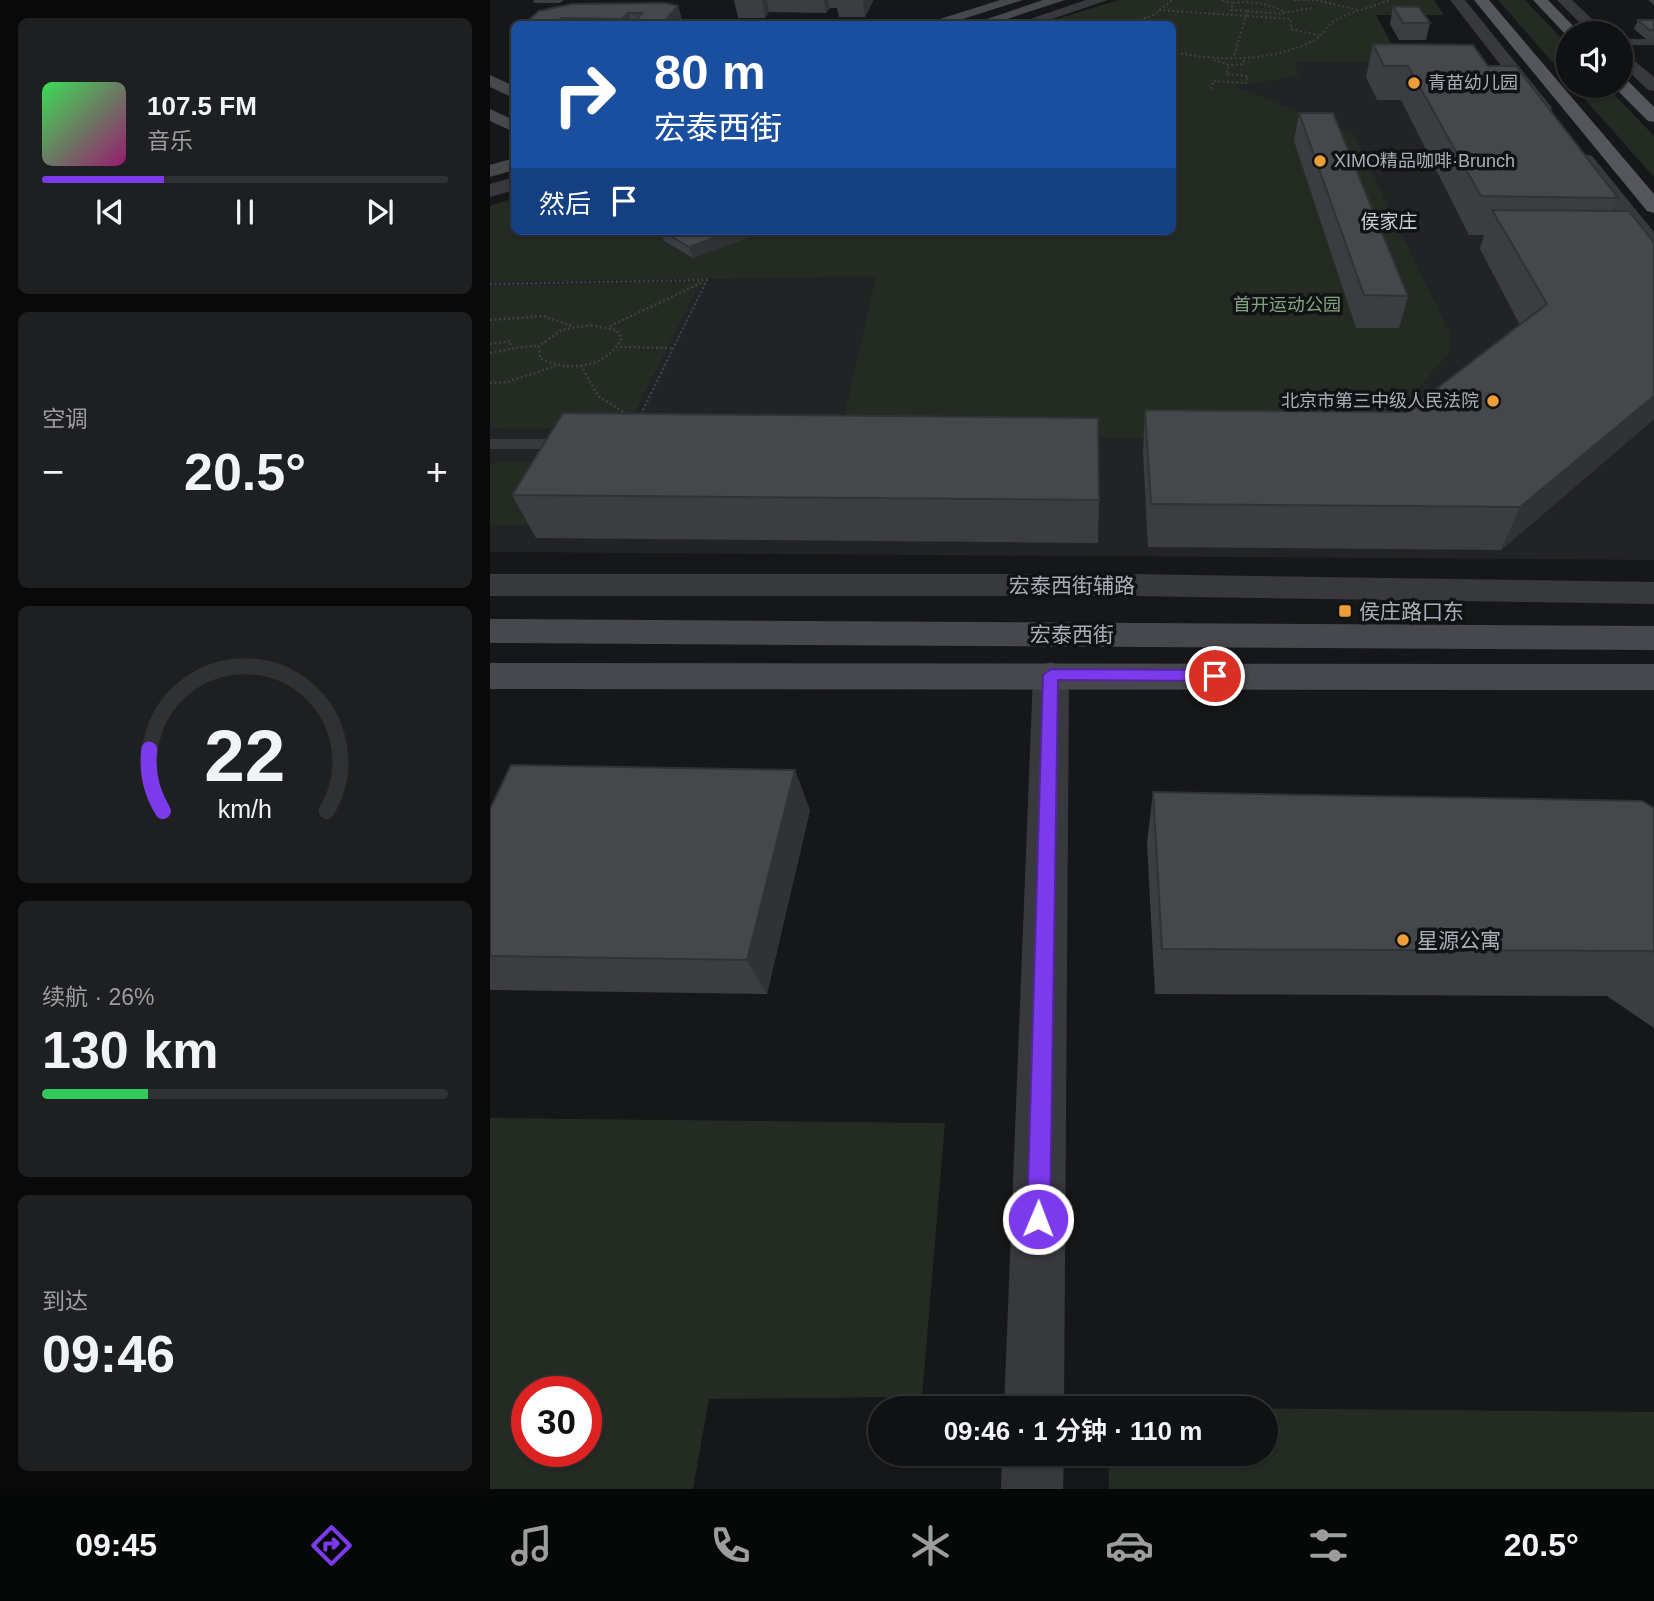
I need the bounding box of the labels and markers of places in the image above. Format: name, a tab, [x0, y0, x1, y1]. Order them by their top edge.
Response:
place label: 青苗幼儿园	[1428, 73, 1518, 93]
marker: 青苗幼儿园	[1406, 75, 1422, 91]
place label: XIMO精品咖啡·Brunch	[1334, 151, 1515, 171]
marker: XIMO精品咖啡·Brunch	[1312, 153, 1328, 169]
place label: 北京市第三中级人民法院	[1281, 391, 1479, 411]
marker: 北京市第三中级人民法院	[1485, 393, 1501, 409]
place label: 侯庄路口东	[1359, 600, 1464, 623]
marker: 侯庄路口东	[1337, 603, 1353, 619]
pin	[1185, 646, 1245, 706]
place label: 星源公寓	[1417, 929, 1501, 952]
marker: 星源公寓	[1395, 932, 1411, 948]

